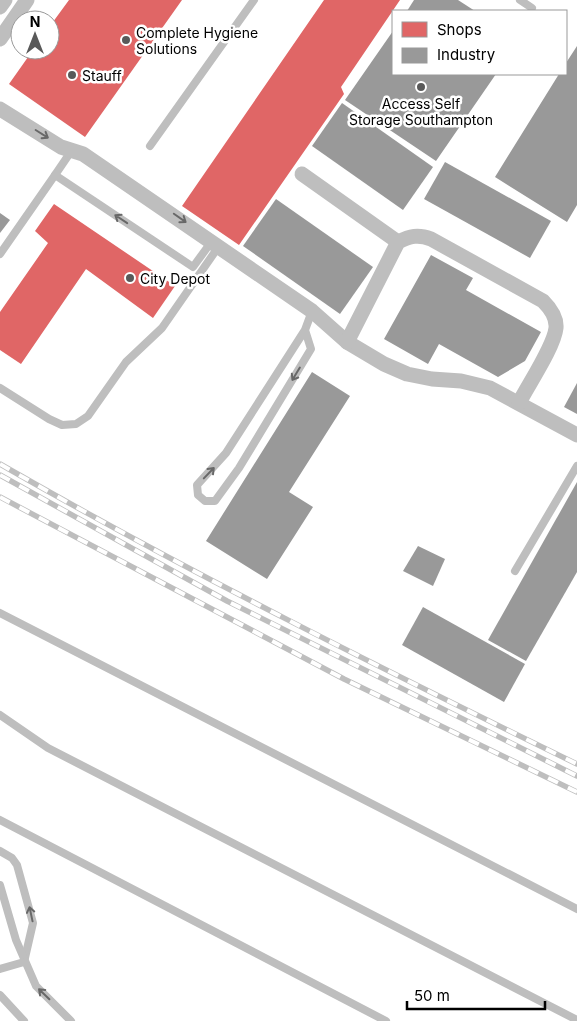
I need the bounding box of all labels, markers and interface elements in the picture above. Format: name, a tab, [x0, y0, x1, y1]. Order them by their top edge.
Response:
north arrow	[10, 10, 60, 60]
legend	[392, 10, 567, 75]
text: N	[30, 13, 40, 30]
text: Shops	[437, 20, 482, 39]
place label: Complete Hygiene Solutions	[136, 24, 258, 57]
marker: Complete Hygiene Solutions	[120, 34, 132, 46]
text: Industry	[437, 45, 496, 64]
place label: Stauff	[82, 67, 122, 84]
marker: Stauff	[66, 69, 78, 81]
marker: Access Self Storage Southampton	[415, 81, 427, 93]
place label: Access Self Storage Southampton	[349, 95, 493, 128]
one-way arrow	[34, 130, 48, 140]
one-way arrow	[173, 213, 187, 223]
one-way arrow	[115, 214, 129, 224]
place label: City Depot	[140, 270, 211, 287]
marker: City Depot	[124, 272, 136, 284]
one-way arrow	[291, 366, 301, 380]
one-way arrow	[203, 466, 215, 479]
one-way arrow	[26, 907, 35, 923]
scale bar	[407, 978, 544, 1010]
text: 50 m	[414, 986, 450, 1005]
one-way arrow	[38, 988, 51, 1000]

